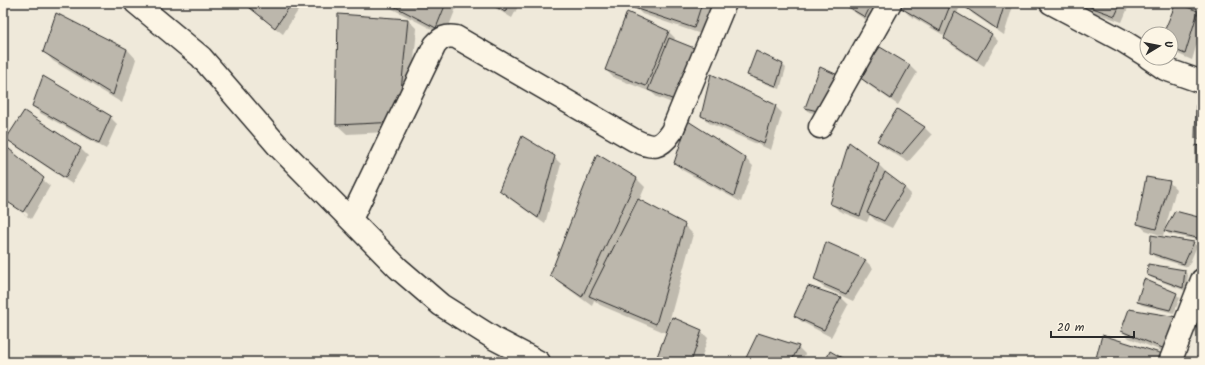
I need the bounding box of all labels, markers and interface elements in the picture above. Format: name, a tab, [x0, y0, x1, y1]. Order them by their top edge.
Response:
north arrow	[1139, 26, 1179, 66]
text: U	[1158, 40, 1177, 50]
scale bar	[1051, 313, 1134, 339]
text: 20 m	[1057, 318, 1085, 337]

